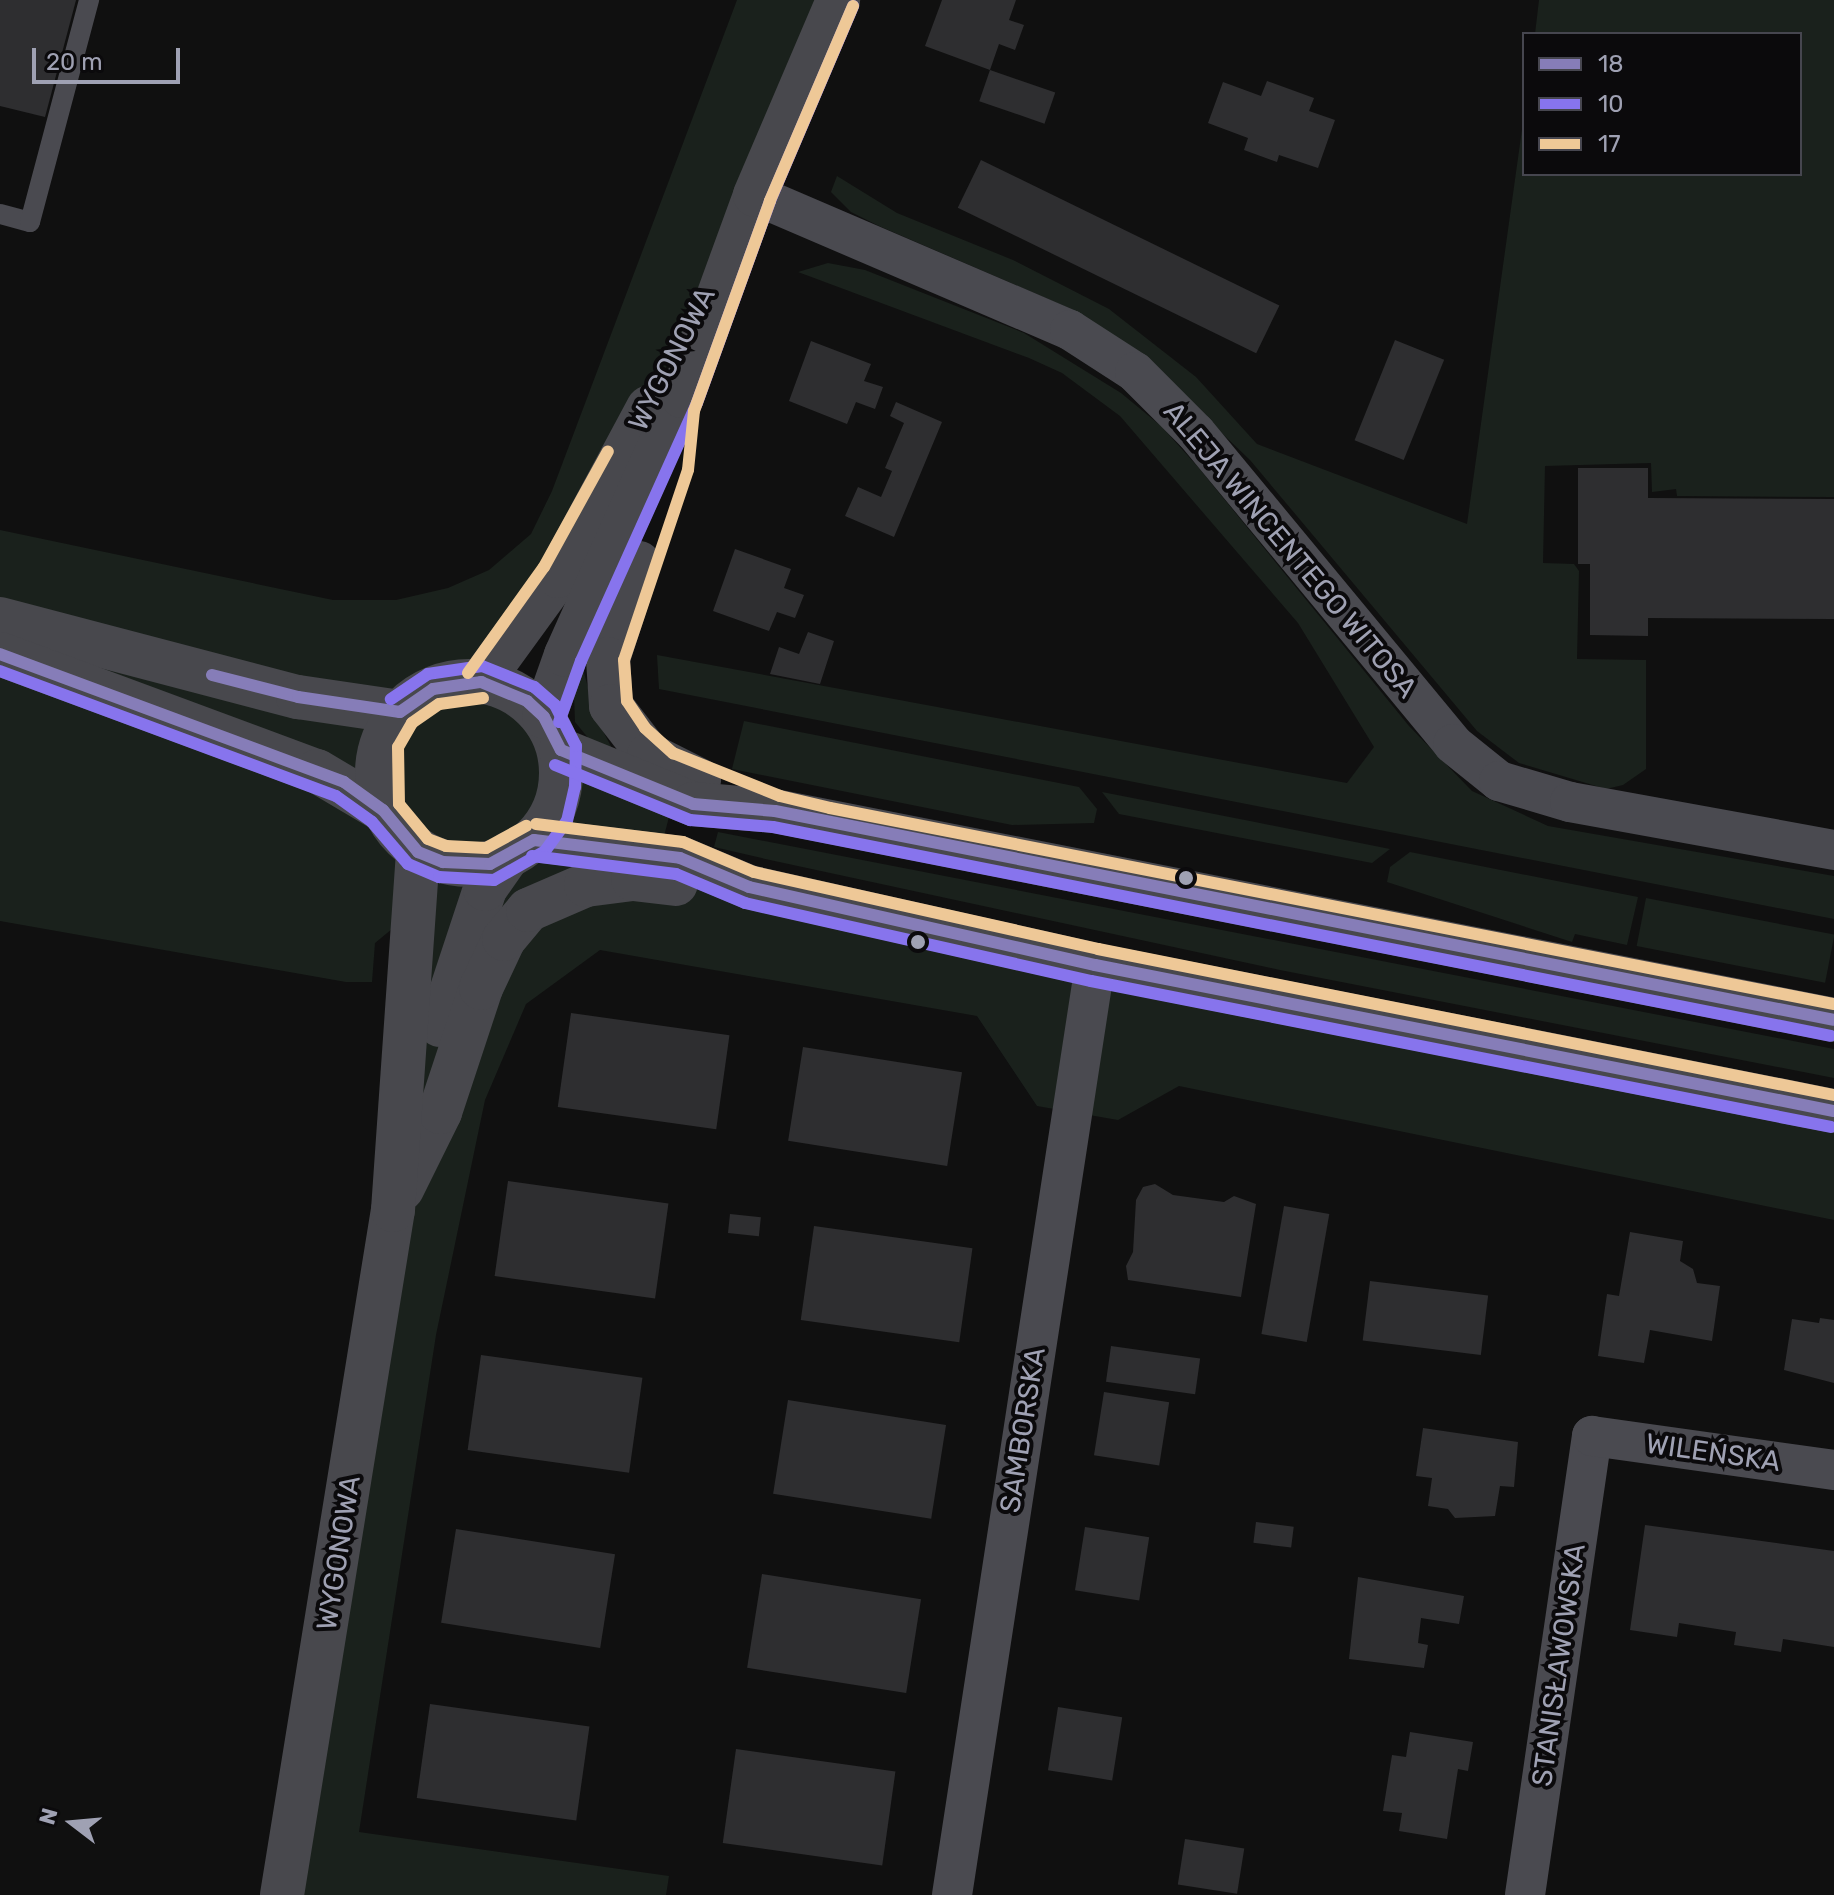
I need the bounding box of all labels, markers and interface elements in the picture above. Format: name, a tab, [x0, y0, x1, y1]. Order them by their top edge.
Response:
scale bar	[36, 32, 184, 82]
legend	[1522, 32, 1802, 176]
text: 20 m	[46, 48, 103, 76]
text: 18	[1598, 50, 1624, 78]
text: 10	[1598, 90, 1624, 118]
text: 17	[1598, 130, 1621, 158]
street label: WYGONOWA	[622, 282, 722, 436]
street label: ALEJA WINCENTEGO WITOSA	[1156, 395, 1424, 705]
unlabelled marker	[1178, 870, 1194, 886]
unlabelled marker	[910, 934, 926, 950]
street label: SAMBORSKA	[993, 1345, 1053, 1515]
street label: WILEŃSKA	[1644, 1427, 1782, 1479]
street label: WYGONOWA	[310, 1473, 368, 1633]
street label: STANISŁAWOWSKA	[1525, 1542, 1593, 1788]
north arrow	[32, 1783, 112, 1863]
text: N	[33, 1805, 64, 1828]

